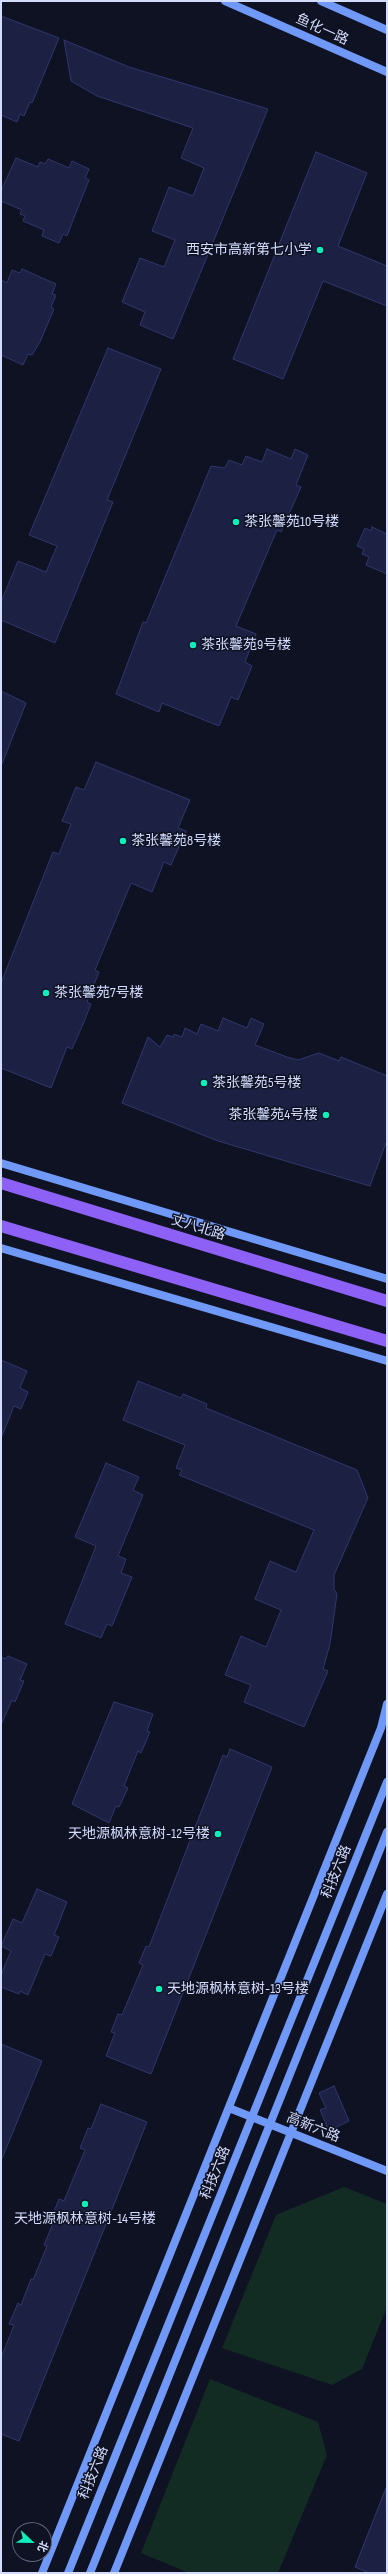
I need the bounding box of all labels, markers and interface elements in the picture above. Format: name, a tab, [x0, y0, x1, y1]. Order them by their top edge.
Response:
street label: 鱼化一路	[293, 11, 351, 49]
place label: 西安市高新第七小学	[186, 242, 312, 258]
marker: 西安市高新第七小学	[315, 245, 325, 255]
place label: 茶张馨苑10号楼	[244, 514, 339, 530]
marker: 茶张馨苑10号楼	[231, 517, 241, 527]
place label: 茶张馨苑9号楼	[201, 637, 291, 653]
marker: 茶张馨苑9号楼	[188, 640, 198, 650]
place label: 茶张馨苑8号楼	[131, 833, 221, 849]
marker: 茶张馨苑8号楼	[118, 836, 128, 846]
place label: 茶张馨苑7号楼	[54, 985, 144, 1001]
marker: 茶张馨苑7号楼	[41, 988, 51, 998]
place label: 茶张馨苑5号楼	[212, 1075, 302, 1091]
marker: 茶张馨苑5号楼	[199, 1078, 209, 1088]
place label: 茶张馨苑4号楼	[228, 1107, 318, 1123]
marker: 茶张馨苑4号楼	[321, 1110, 331, 1120]
street label: 丈八北路	[169, 1212, 227, 1244]
place label: 天地源枫林意树-12号楼	[68, 1826, 210, 1842]
marker: 天地源枫林意树-12号楼	[213, 1829, 223, 1839]
street label: 科技六路	[319, 1843, 355, 1901]
place label: 天地源枫林意树-13号楼	[167, 1981, 309, 1997]
marker: 天地源枫林意树-13号楼	[154, 1984, 164, 1994]
street label: 高新六路	[284, 2110, 342, 2146]
street label: 科技六路	[198, 2144, 234, 2202]
marker: 天地源枫林意树-14号楼	[80, 2199, 90, 2209]
place label: 天地源枫林意树-14号楼	[14, 2211, 156, 2227]
street label: 科技六路	[76, 2444, 112, 2502]
north arrow	[12, 2522, 52, 2562]
text: 北	[35, 2539, 51, 2554]

